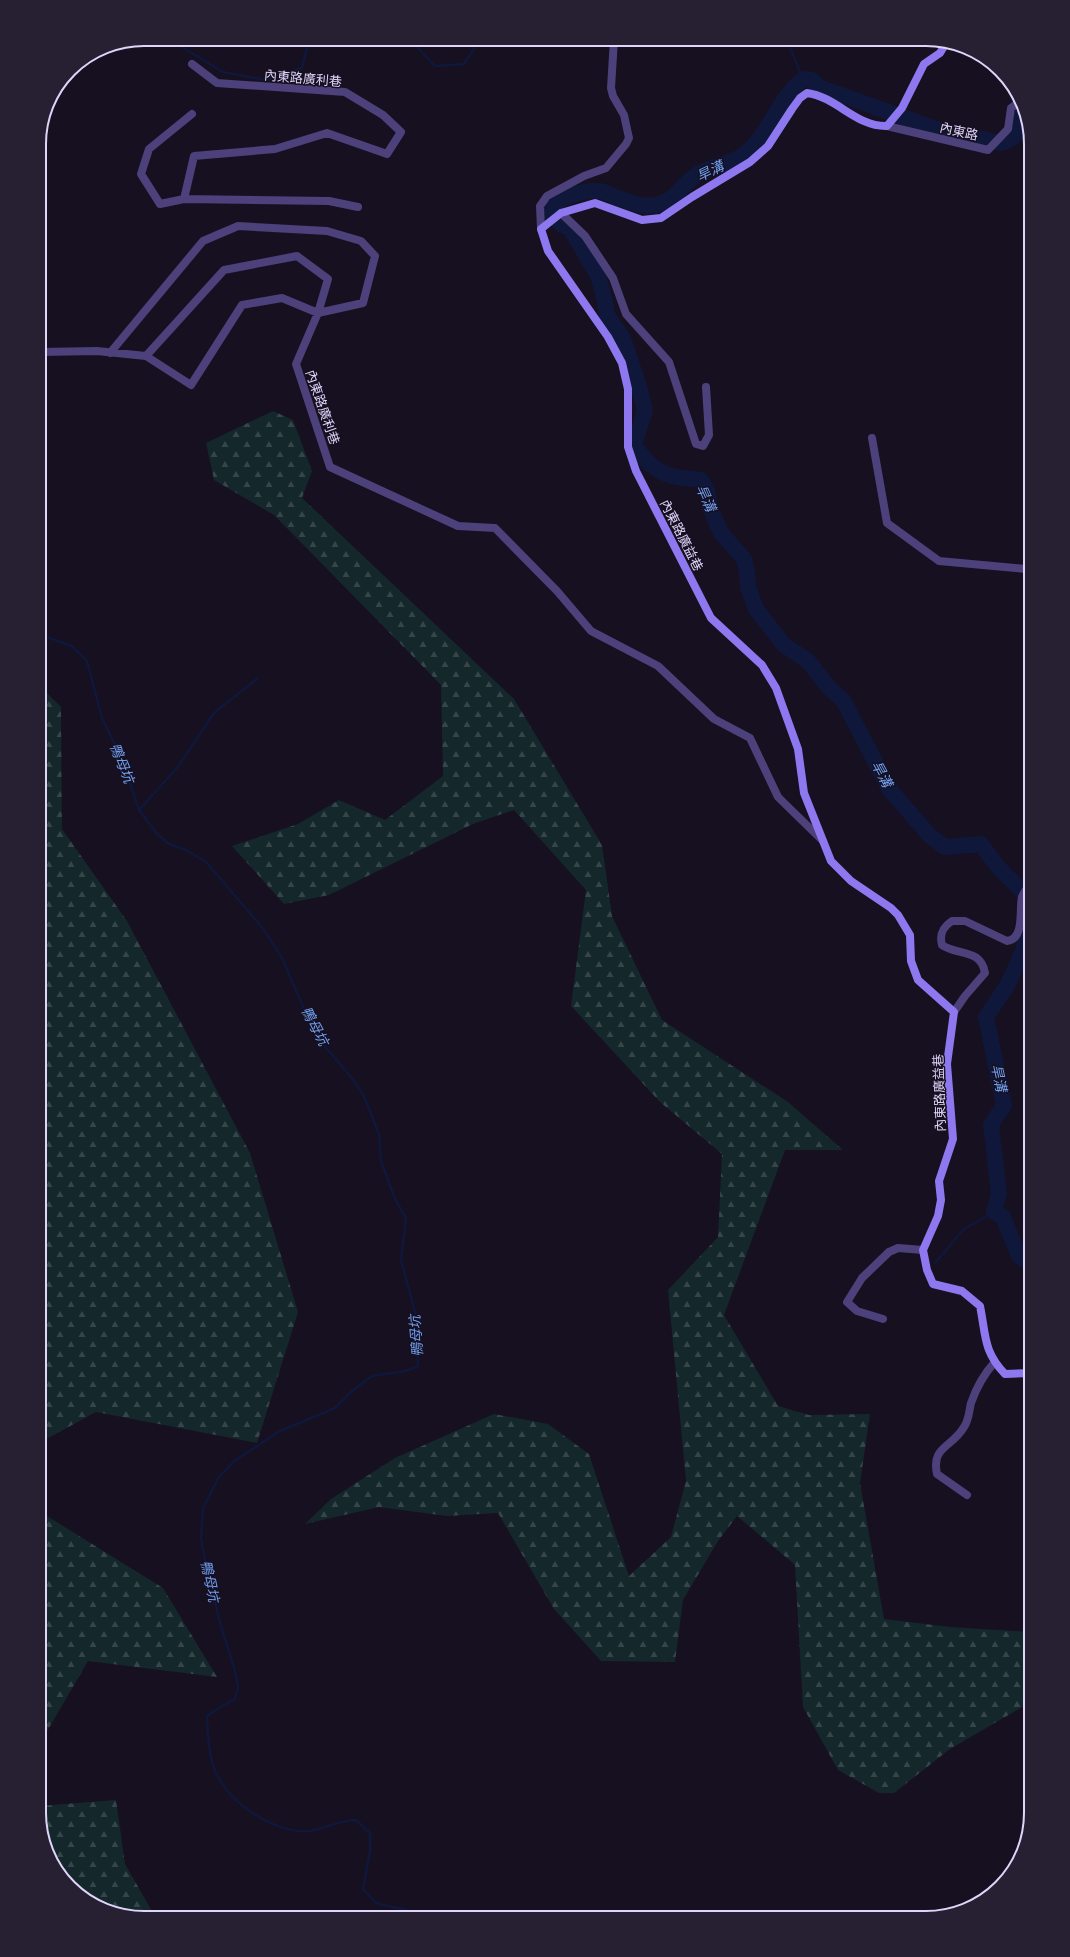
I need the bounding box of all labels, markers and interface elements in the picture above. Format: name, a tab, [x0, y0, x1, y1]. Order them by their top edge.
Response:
street label: 內東路廣利巷	[263, 68, 342, 89]
street label: 內東路	[938, 120, 980, 143]
water label: 旱溝	[694, 157, 728, 184]
street label: 內東路廣利巷	[303, 368, 342, 446]
water label: 旱溝	[693, 482, 720, 516]
street label: 內東路廣益巷	[657, 497, 706, 573]
water label: 鴨母坑	[107, 741, 138, 787]
water label: 旱溝	[868, 758, 897, 792]
water label: 鴨母坑	[298, 1004, 333, 1050]
street label: 內東路廣益巷	[931, 1054, 948, 1132]
water label: 旱溝	[988, 1063, 1010, 1095]
water label: 鴨母坑	[406, 1312, 425, 1358]
water label: 鴨母坑	[198, 1559, 223, 1605]

